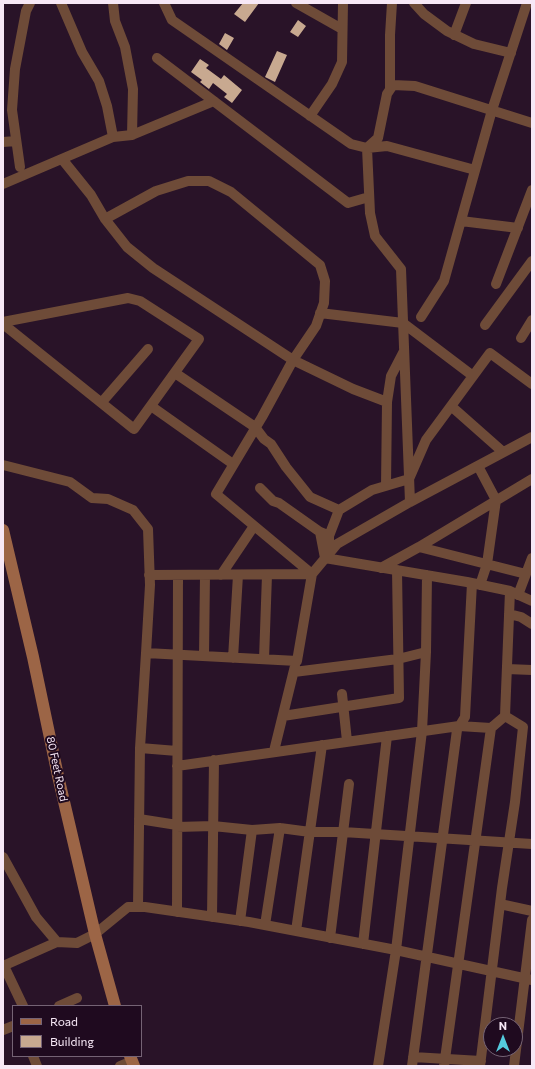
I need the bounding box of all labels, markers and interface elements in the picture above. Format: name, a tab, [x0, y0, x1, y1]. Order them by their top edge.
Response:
street label: 80 Feet Road	[44, 735, 70, 803]
legend	[12, 1005, 142, 1057]
text: Road	[50, 1014, 78, 1028]
north arrow	[483, 1017, 523, 1057]
text: N	[499, 1019, 507, 1032]
text: Building	[50, 1034, 94, 1048]

